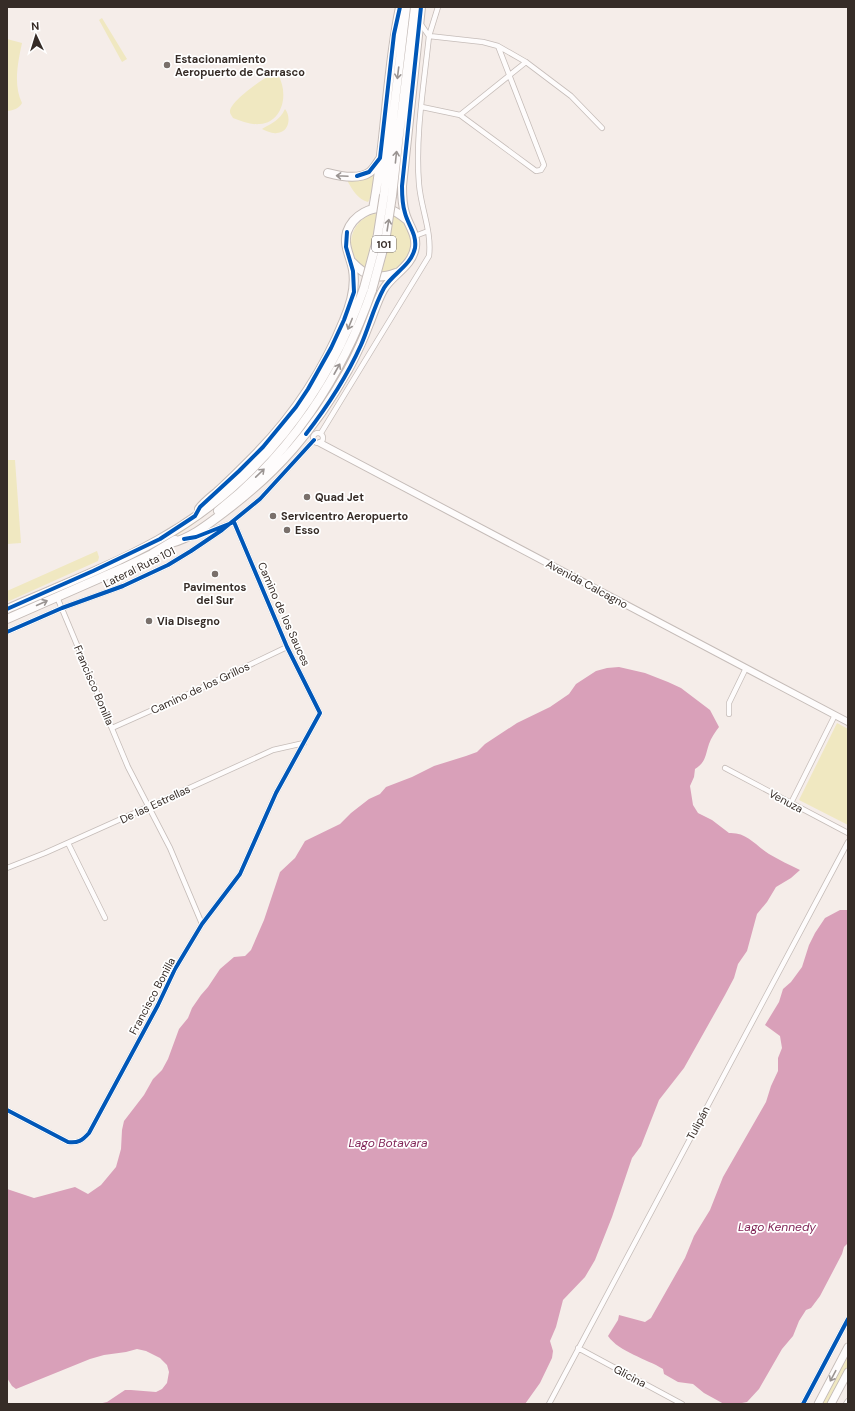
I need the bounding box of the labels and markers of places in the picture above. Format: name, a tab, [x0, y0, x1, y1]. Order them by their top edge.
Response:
place label: Estacionamiento Aeropuerto de Carrasco	[175, 52, 305, 79]
marker: Estacionamiento Aeropuerto de Carrasco	[162, 60, 172, 70]
place label: Quad Jet	[315, 490, 364, 504]
marker: Quad Jet	[302, 492, 312, 502]
place label: Servicentro Aeropuerto	[281, 509, 409, 523]
marker: Servicentro Aeropuerto	[268, 511, 278, 521]
place label: Esso	[295, 523, 320, 537]
marker: Esso	[282, 525, 292, 535]
marker: Pavimentos del Sur	[210, 569, 220, 579]
place label: Pavimentos del Sur	[184, 580, 247, 607]
place label: Via Disegno	[157, 614, 220, 628]
marker: Via Disegno	[144, 616, 154, 626]

